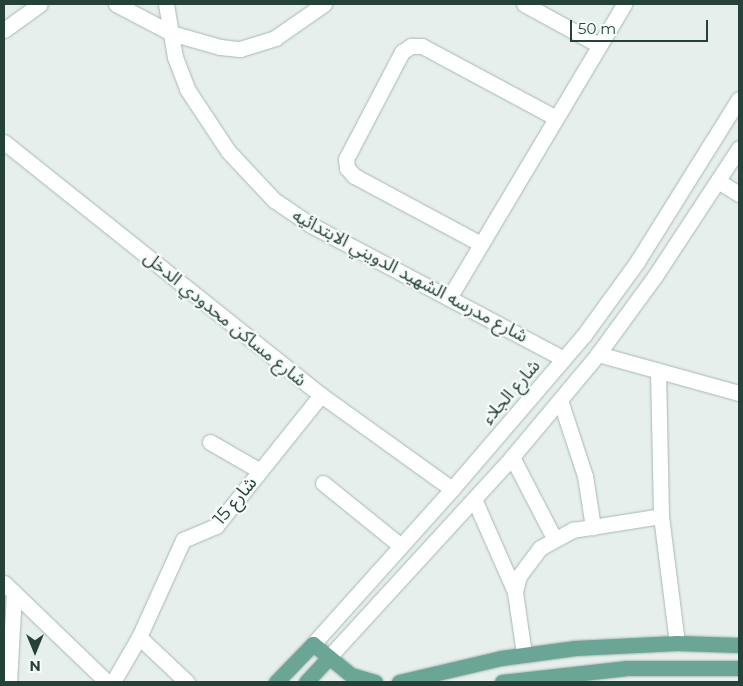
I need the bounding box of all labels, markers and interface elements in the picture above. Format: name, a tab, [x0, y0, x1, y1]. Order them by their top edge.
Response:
scale bar	[573, 10, 710, 42]
text: 50 m	[578, 19, 616, 38]
street label: شارع مدرسه الشهيد الدويني الابتدائيه	[289, 205, 531, 347]
street label: شارع مساكن محدودي الدخل	[139, 247, 311, 391]
street label: شارع الجلاء	[477, 355, 545, 429]
street label: شارع 15	[209, 472, 261, 530]
north arrow	[10, 626, 60, 676]
text: N	[29, 657, 41, 675]

